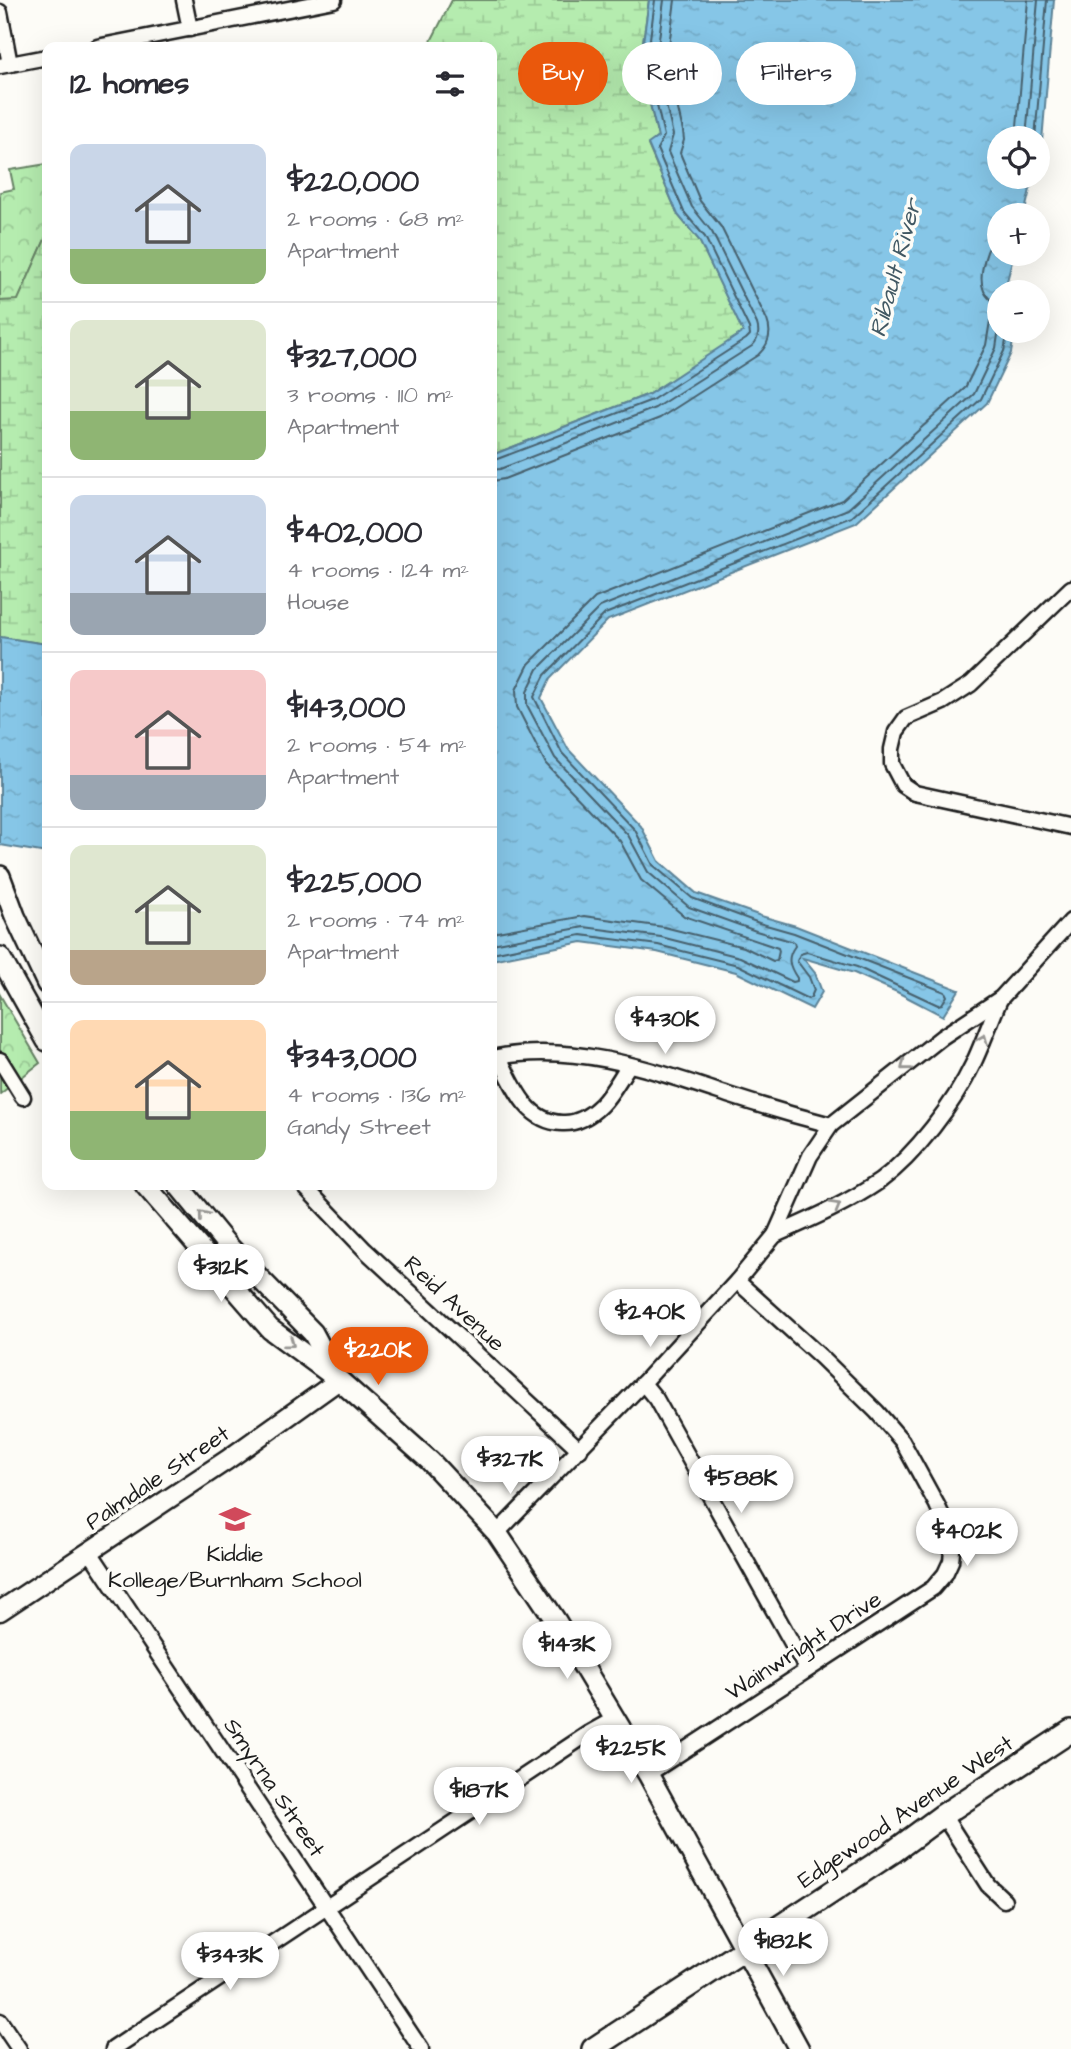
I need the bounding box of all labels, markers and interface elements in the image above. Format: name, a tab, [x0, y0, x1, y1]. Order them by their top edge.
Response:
chip: Buy	[518, 42, 608, 105]
chip: Rent	[622, 42, 722, 105]
chip: Filters	[736, 42, 856, 105]
text: 12 homes	[70, 63, 189, 105]
icon: filters	[431, 65, 469, 103]
map controls	[987, 126, 1050, 343]
button: locate	[987, 126, 1050, 189]
text: $220,000	[287, 161, 419, 203]
icon: home	[126, 172, 210, 256]
water label: Ribault River	[861, 193, 931, 341]
text: 2 rooms · 68 m²	[287, 203, 464, 235]
button: +	[987, 203, 1050, 266]
text: Apartment	[287, 235, 399, 267]
button: −	[987, 280, 1050, 343]
text: $327,000	[287, 337, 417, 379]
icon: home	[126, 348, 210, 432]
text: 3 rooms · 110 m²	[287, 379, 454, 411]
text: Apartment	[287, 411, 399, 443]
text: $402,000	[287, 512, 422, 554]
icon: home	[126, 523, 210, 607]
text: 4 rooms · 124 m²	[287, 554, 469, 586]
text: House	[287, 586, 350, 618]
text: $143,000	[287, 687, 405, 729]
icon: home	[126, 698, 210, 782]
text: 2 rooms · 54 m²	[287, 729, 467, 761]
text: Apartment	[287, 761, 399, 793]
text: $225,000	[287, 862, 421, 904]
icon: home	[126, 873, 210, 957]
text: 2 rooms · 74 m²	[287, 904, 465, 936]
text: Apartment	[287, 936, 399, 968]
pin: $430K	[616, 996, 714, 1056]
text: $430K	[631, 1003, 699, 1035]
one-way arrow	[975, 1034, 989, 1046]
text: $343,000	[287, 1037, 417, 1079]
icon: home	[126, 1048, 210, 1132]
one-way arrow	[901, 1057, 913, 1070]
text: 4 rooms · 136 m²	[287, 1079, 466, 1111]
text: Gandy Street	[287, 1111, 431, 1143]
one-way arrow	[829, 1201, 842, 1214]
one-way arrow	[198, 1211, 211, 1223]
pin: $312K	[172, 1244, 270, 1304]
street label: Reid Avenue	[397, 1248, 512, 1359]
text: $312K	[194, 1251, 248, 1283]
pin: $240K	[601, 1290, 699, 1349]
text: $240K	[615, 1296, 685, 1328]
pin: $220K	[329, 1328, 427, 1387]
text: $220K	[344, 1334, 412, 1366]
one-way arrow	[282, 1335, 295, 1348]
street label: Palmdale Street	[79, 1417, 237, 1538]
pin: $327K	[461, 1436, 559, 1496]
text: $327K	[477, 1443, 543, 1475]
pin: $588K	[692, 1456, 790, 1515]
text: $588K	[705, 1462, 777, 1494]
school or university icon: Kiddie Kollege/Burnham School	[218, 1502, 252, 1536]
pin: $402K	[918, 1508, 1016, 1568]
text: $402K	[932, 1515, 1002, 1547]
place label: Kiddie Kollege/Burnham School	[108, 1538, 362, 1597]
street label: Wainwright Drive	[719, 1583, 888, 1709]
pin: $143K	[518, 1622, 616, 1681]
text: $143K	[538, 1628, 596, 1660]
street label: Smyrna Street	[215, 1712, 333, 1865]
pin: $225K	[582, 1726, 680, 1785]
street label: Edgewood Avenue West	[791, 1727, 1021, 1897]
text: $225K	[596, 1732, 666, 1764]
pin: $187K	[430, 1768, 528, 1827]
text: $187K	[450, 1774, 508, 1806]
pin: $182K	[734, 1918, 832, 1978]
text: $182K	[754, 1925, 812, 1957]
pin: $343K	[181, 1932, 279, 1992]
text: $343K	[197, 1939, 263, 1971]

